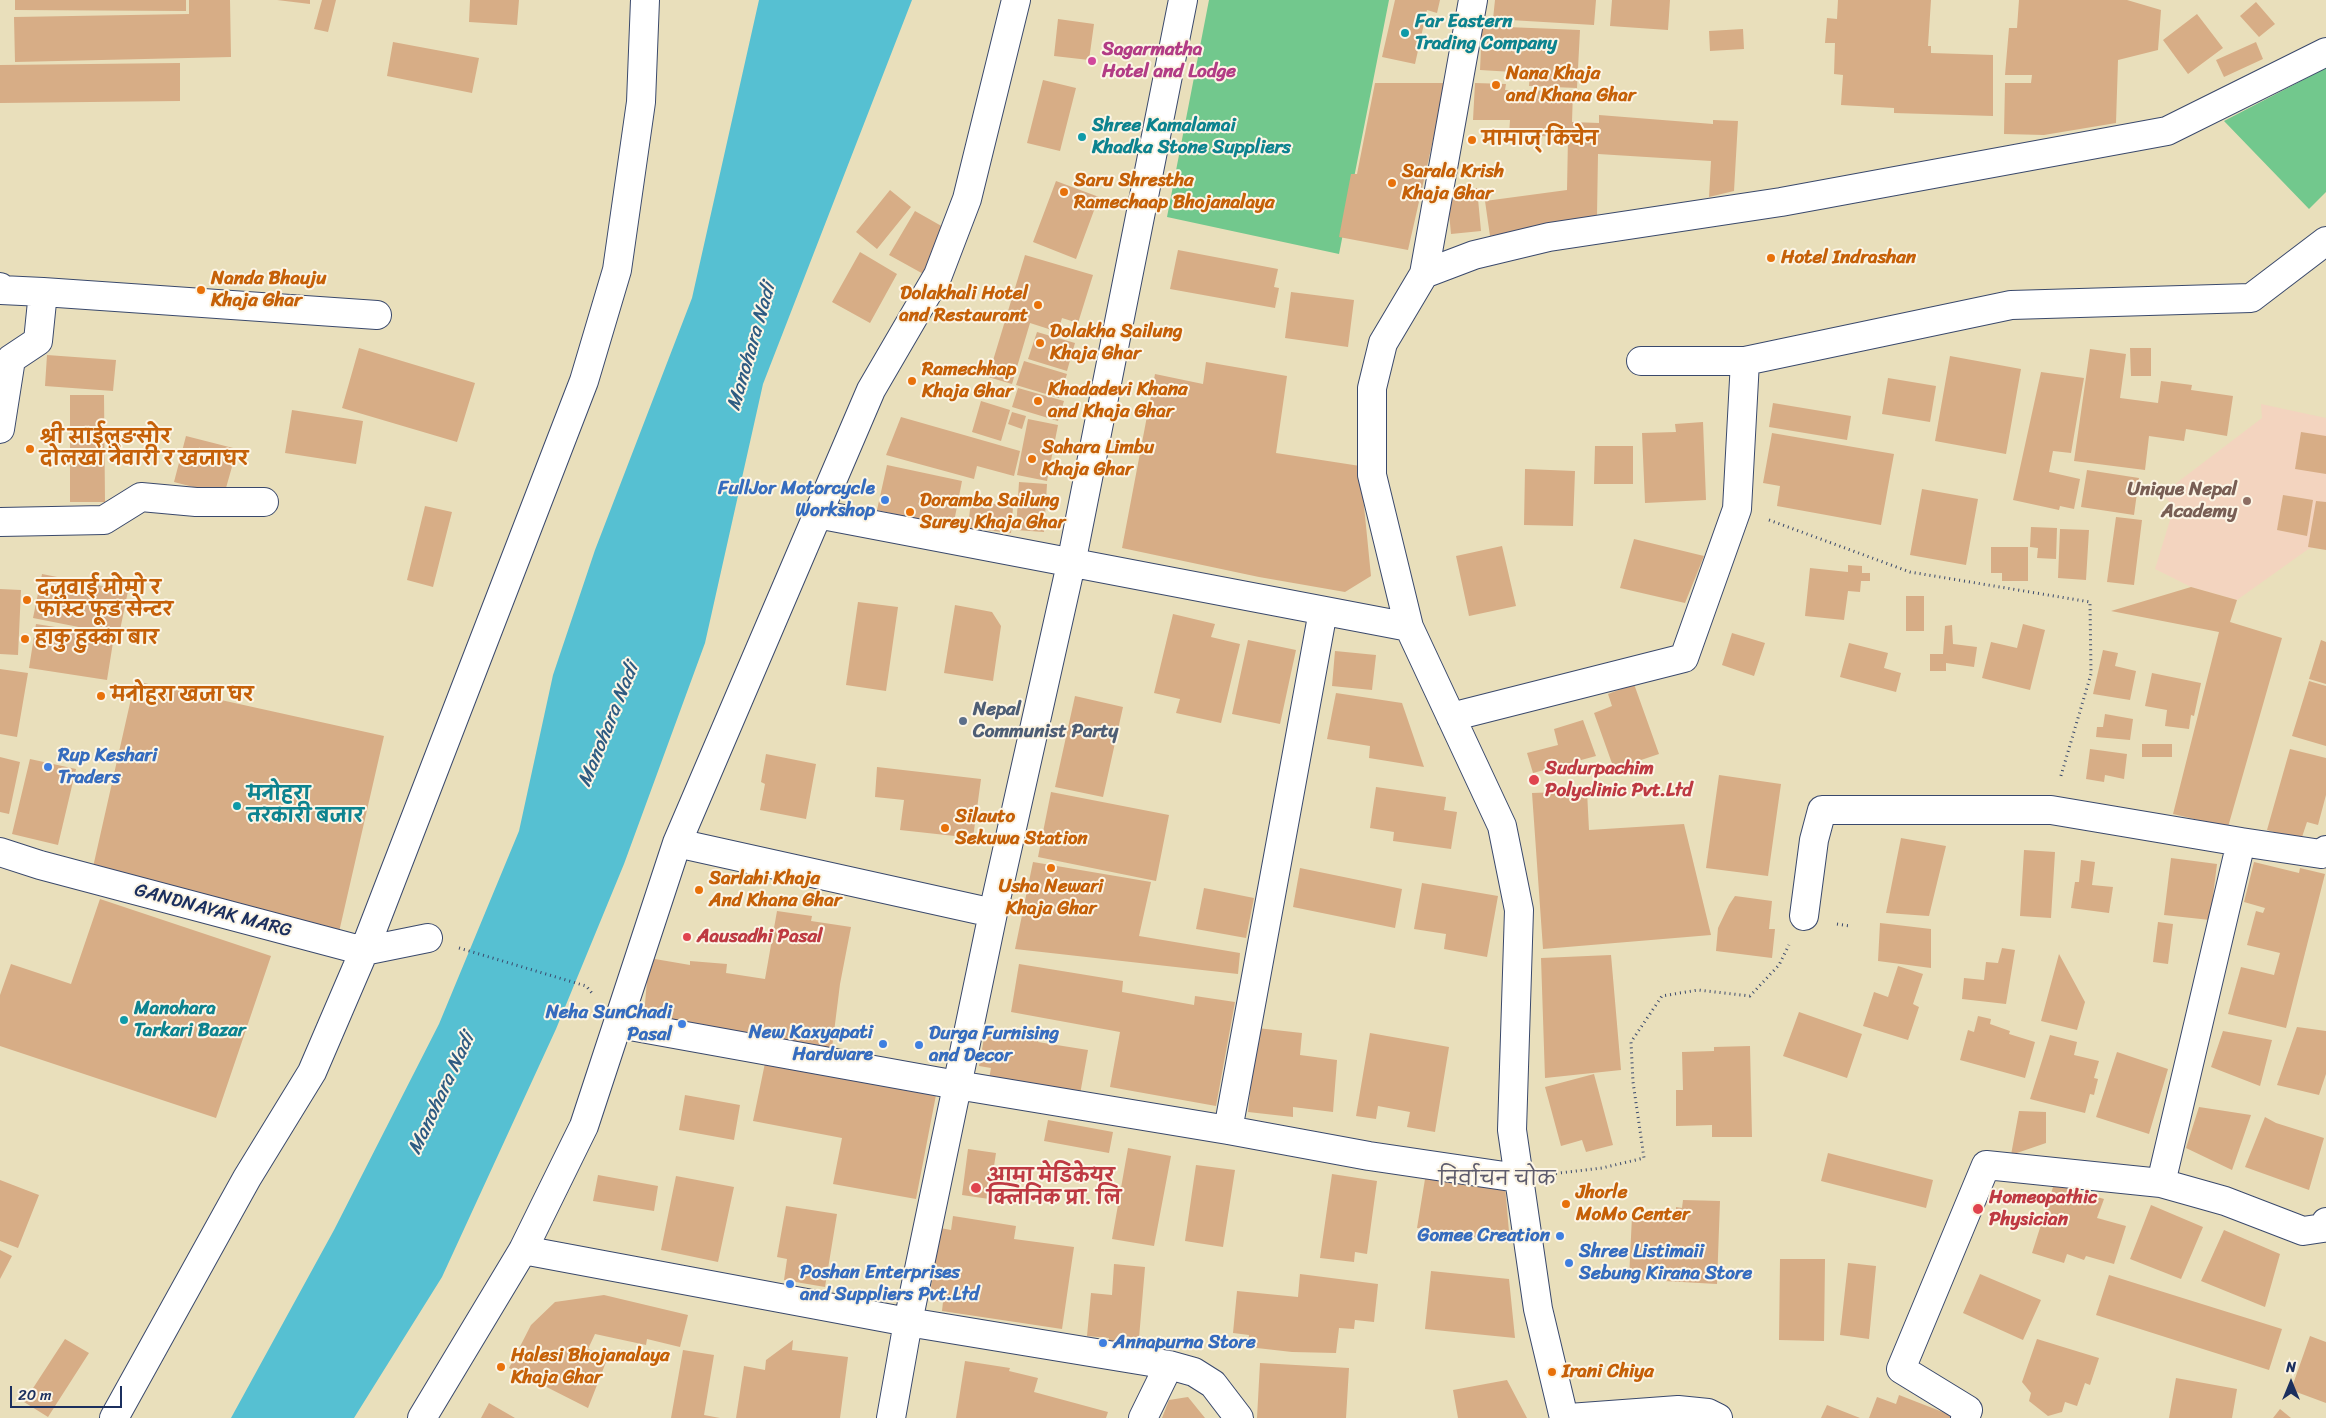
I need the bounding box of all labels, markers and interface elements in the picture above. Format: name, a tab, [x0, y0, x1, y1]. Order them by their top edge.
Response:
place label: Far Eastern Trading Company	[1415, 11, 1557, 55]
marker: Far Eastern Trading Company	[1399, 27, 1411, 39]
place label: Sagarmatha Hotel and Lodge	[1102, 39, 1236, 83]
marker: Sagarmatha Hotel and Lodge	[1086, 55, 1098, 67]
place label: Nana Khaja and Khana Ghar	[1506, 63, 1636, 107]
marker: Nana Khaja and Khana Ghar	[1490, 79, 1502, 91]
place label: Shree Kamalamai Khadka Stone Suppliers	[1092, 115, 1291, 159]
place label: मामाज् किचेन	[1482, 129, 1598, 151]
marker: Shree Kamalamai Khadka Stone Suppliers	[1076, 131, 1088, 143]
marker: मामाज् किचेन	[1466, 134, 1478, 146]
place label: Sarala Krish Khaja Ghar	[1402, 161, 1504, 205]
place label: Saru Shrestha Ramechaap Bhojanalaya	[1074, 170, 1274, 214]
marker: Sarala Krish Khaja Ghar	[1386, 177, 1398, 189]
marker: Saru Shrestha Ramechaap Bhojanalaya	[1058, 186, 1070, 198]
place label: Hotel Indrashan	[1781, 247, 1916, 269]
marker: Hotel Indrashan	[1765, 252, 1777, 264]
place label: Nanda Bhauju Khaja Ghar	[211, 268, 326, 312]
water label: Manohara Nadi	[722, 281, 782, 413]
place label: Dolakhali Hotel and Restaurant	[899, 283, 1028, 327]
marker: Nanda Bhauju Khaja Ghar	[195, 284, 207, 296]
marker: Dolakhali Hotel and Restaurant	[1032, 299, 1044, 311]
place label: Dolakha Sailung Khaja Ghar	[1050, 321, 1183, 365]
marker: Dolakha Sailung Khaja Ghar	[1034, 337, 1046, 349]
place label: Ramechhap Khaja Ghar	[922, 359, 1016, 403]
marker: Ramechhap Khaja Ghar	[906, 375, 918, 387]
place label: Khadadevi Khana and Khaja Ghar	[1048, 379, 1188, 423]
marker: Khadadevi Khana and Khaja Ghar	[1032, 395, 1044, 407]
place label: श्री साईलुङसोर दोलखा नेवारी र खजाघर	[40, 427, 248, 471]
place label: Sahara Limbu Khaja Ghar	[1042, 437, 1154, 481]
marker: श्री साईलुङसोर दोलखा नेवारी र खजाघर	[24, 443, 36, 455]
marker: Sahara Limbu Khaja Ghar	[1026, 453, 1038, 465]
place label: FullJor Motorcycle Workshop	[718, 478, 875, 522]
place label: Unique Nepal Academy	[2127, 479, 2237, 523]
place label: Doramba Sailung Surey Khaja Ghar	[920, 490, 1065, 534]
marker: FullJor Motorcycle Workshop	[879, 494, 891, 506]
marker: Unique Nepal Academy	[2241, 495, 2253, 507]
marker: Doramba Sailung Surey Khaja Ghar	[904, 506, 916, 518]
place label: दजुवाई मोमो र फास्ट फूड सेन्टर	[37, 578, 173, 622]
marker: दजुवाई मोमो र फास्ट फूड सेन्टर	[21, 594, 33, 606]
place label: हाकु हुक्का बार	[35, 628, 159, 650]
marker: हाकु हुक्का बार	[19, 633, 31, 645]
water label: Manohara Nadi	[573, 660, 645, 790]
place label: मनोहरा खजा घर	[111, 685, 253, 707]
marker: मनोहरा खजा घर	[95, 690, 107, 702]
place label: Nepal Communist Party	[973, 699, 1118, 743]
marker: Nepal Communist Party	[957, 715, 969, 727]
place label: Rup Keshari Traders	[58, 745, 157, 789]
place label: Sudurpachim Polyclinic Pvt.Ltd	[1545, 758, 1692, 802]
marker: Rup Keshari Traders	[42, 761, 54, 773]
marker: Sudurpachim Polyclinic Pvt.Ltd	[1527, 773, 1541, 787]
place label: मनोहरा तरकारी बजार	[247, 784, 364, 828]
marker: मनोहरा तरकारी बजार	[231, 800, 243, 812]
place label: Silauto Sekuwa Station	[955, 806, 1088, 850]
marker: Silauto Sekuwa Station	[939, 822, 951, 834]
marker: Usha Newari Khaja Ghar	[1045, 862, 1057, 874]
place label: Sarlahi Khaja And Khana Ghar	[709, 868, 842, 912]
place label: Usha Newari Khaja Ghar	[999, 876, 1103, 920]
street label: GANDNAYAK MARG	[132, 879, 294, 943]
marker: Sarlahi Khaja And Khana Ghar	[693, 884, 705, 896]
place label: Aausadhi Pasal	[697, 926, 822, 948]
marker: Aausadhi Pasal	[681, 931, 693, 943]
place label: Manohara Tarkari Bazar	[134, 998, 246, 1042]
place label: Neha SunChadi Pasal	[546, 1002, 672, 1046]
marker: Manohara Tarkari Bazar	[118, 1014, 130, 1026]
marker: Neha SunChadi Pasal	[676, 1018, 688, 1030]
place label: New Kaxyapati Hardware	[749, 1022, 873, 1066]
place label: Durga Furnising and Decor	[929, 1023, 1059, 1067]
water label: Manohara Nadi	[403, 1029, 481, 1159]
marker: New Kaxyapati Hardware	[877, 1038, 889, 1050]
marker: Durga Furnising and Decor	[913, 1039, 925, 1051]
place label: आमा मेडिकेयर क्लिनिक प्रा. लि	[987, 1166, 1121, 1210]
district label: निर्वाचन चोक	[1439, 1168, 1555, 1192]
marker: आमा मेडिकेयर क्लिनिक प्रा. लि	[969, 1181, 983, 1195]
place label: Jhorle MoMo Center	[1576, 1182, 1690, 1226]
place label: Homeopathic Physician	[1989, 1187, 2098, 1231]
marker: Jhorle MoMo Center	[1560, 1198, 1572, 1210]
marker: Homeopathic Physician	[1971, 1202, 1985, 1216]
place label: Gomee Creation	[1418, 1225, 1550, 1247]
marker: Gomee Creation	[1554, 1230, 1566, 1242]
place label: Shree Listimaii Sebung Kirana Store	[1579, 1241, 1752, 1285]
marker: Shree Listimaii Sebung Kirana Store	[1563, 1257, 1575, 1269]
place label: Poshan Enterprises and Suppliers Pvt.Ltd	[800, 1262, 979, 1306]
marker: Poshan Enterprises and Suppliers Pvt.Ltd	[784, 1278, 796, 1290]
place label: Annapurna Store	[1113, 1332, 1256, 1354]
marker: Annapurna Store	[1097, 1337, 1109, 1349]
place label: Halesi Bhojanalaya Khaja Ghar	[511, 1345, 670, 1389]
text: N	[2286, 1355, 2296, 1380]
north arrow	[2266, 1358, 2316, 1408]
marker: Halesi Bhojanalaya Khaja Ghar	[495, 1361, 507, 1373]
place label: Irani Chiya	[1562, 1361, 1654, 1383]
marker: Irani Chiya	[1546, 1366, 1558, 1378]
scale bar	[12, 1376, 125, 1408]
text: 20 m	[18, 1382, 52, 1408]

